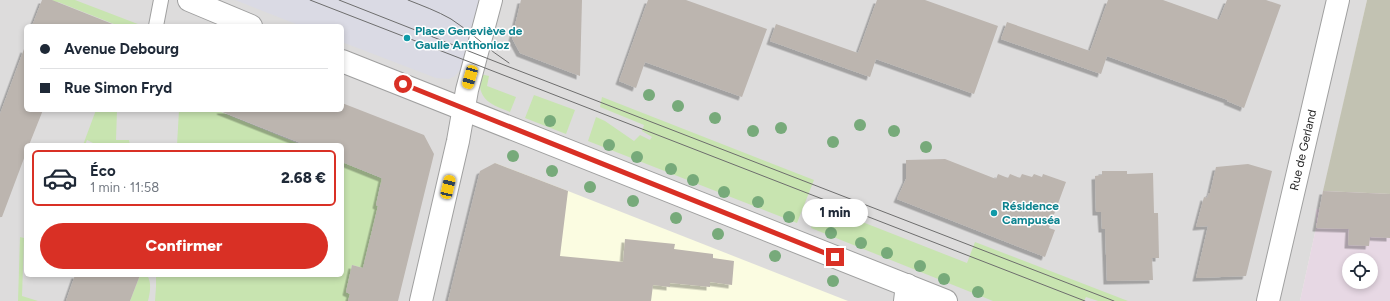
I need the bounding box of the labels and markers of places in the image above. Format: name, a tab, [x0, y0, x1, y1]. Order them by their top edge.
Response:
place label: Place Geneviève de Gaulle Anthonioz	[415, 24, 523, 52]
marker: Place Geneviève de Gaulle Anthonioz	[402, 33, 412, 43]
place label: Résidence Campuséa	[1002, 199, 1060, 227]
marker: Résidence Campuséa	[989, 208, 999, 218]

